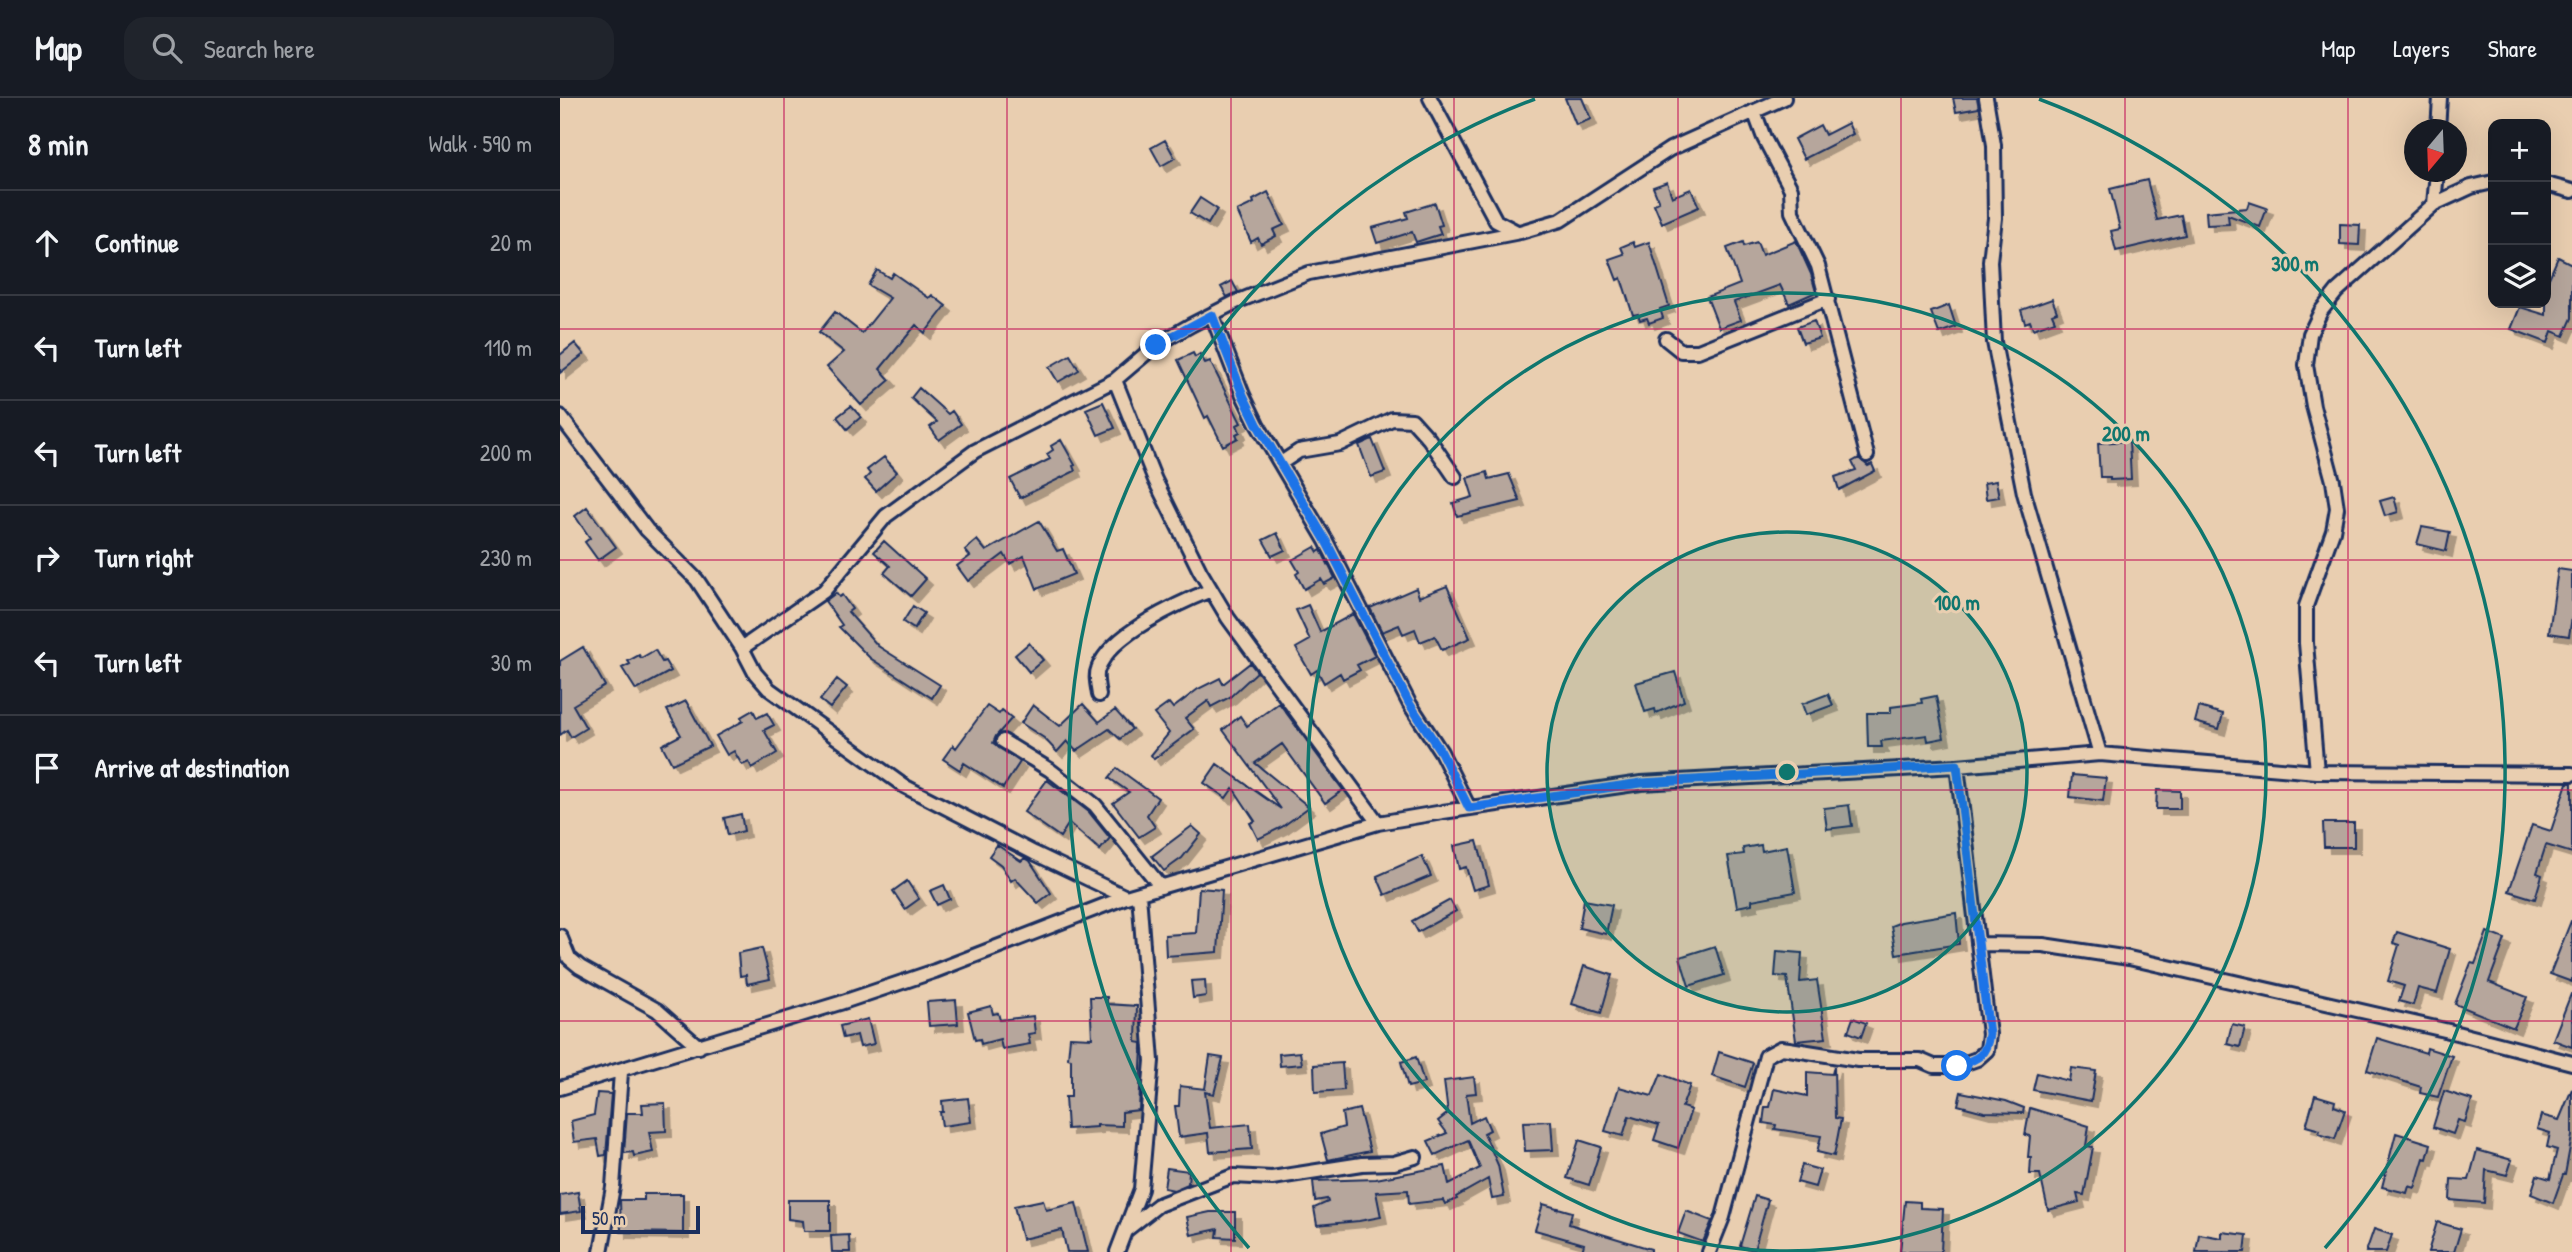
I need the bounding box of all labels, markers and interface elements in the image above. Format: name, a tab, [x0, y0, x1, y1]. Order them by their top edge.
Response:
search box	[124, 17, 614, 80]
text: Map	[35, 26, 82, 70]
icon: search	[148, 29, 186, 67]
text: Search here	[204, 31, 315, 66]
text: Map	[2321, 32, 2355, 64]
text: Layers	[2393, 32, 2450, 64]
text: Share	[2488, 32, 2537, 64]
north arrow	[2404, 119, 2467, 182]
map controls	[2488, 119, 2551, 308]
button: +	[2488, 119, 2551, 182]
text: 8 min	[28, 124, 89, 164]
text: Walk · 590 m	[429, 128, 532, 159]
button: −	[2488, 182, 2551, 245]
icon: ahead	[28, 224, 66, 262]
text: Continue	[95, 225, 179, 260]
text: 20 m	[490, 227, 532, 258]
button: layers	[2488, 245, 2551, 308]
text: 300 m	[2271, 249, 2319, 278]
icon: left	[28, 329, 66, 367]
route end	[1140, 329, 1171, 360]
text: Turn left	[95, 330, 181, 365]
text: 110 m	[484, 332, 532, 363]
text: 200 m	[2102, 419, 2150, 448]
icon: left	[28, 434, 66, 472]
text: Turn left	[95, 435, 181, 470]
text: 200 m	[480, 437, 532, 468]
icon: right	[28, 539, 66, 577]
text: Turn right	[95, 540, 193, 575]
text: 230 m	[480, 542, 532, 573]
text: 100 m	[1934, 588, 1980, 617]
icon: left	[28, 644, 66, 682]
text: Turn left	[95, 645, 181, 680]
text: 30 m	[490, 647, 532, 678]
icon: arrive	[28, 749, 66, 787]
text: Arrive at destination	[95, 750, 290, 785]
centre of rings	[1775, 760, 1799, 784]
route start	[1941, 1050, 1972, 1081]
scale bar	[581, 1203, 700, 1235]
text: 50 m	[592, 1205, 626, 1231]

